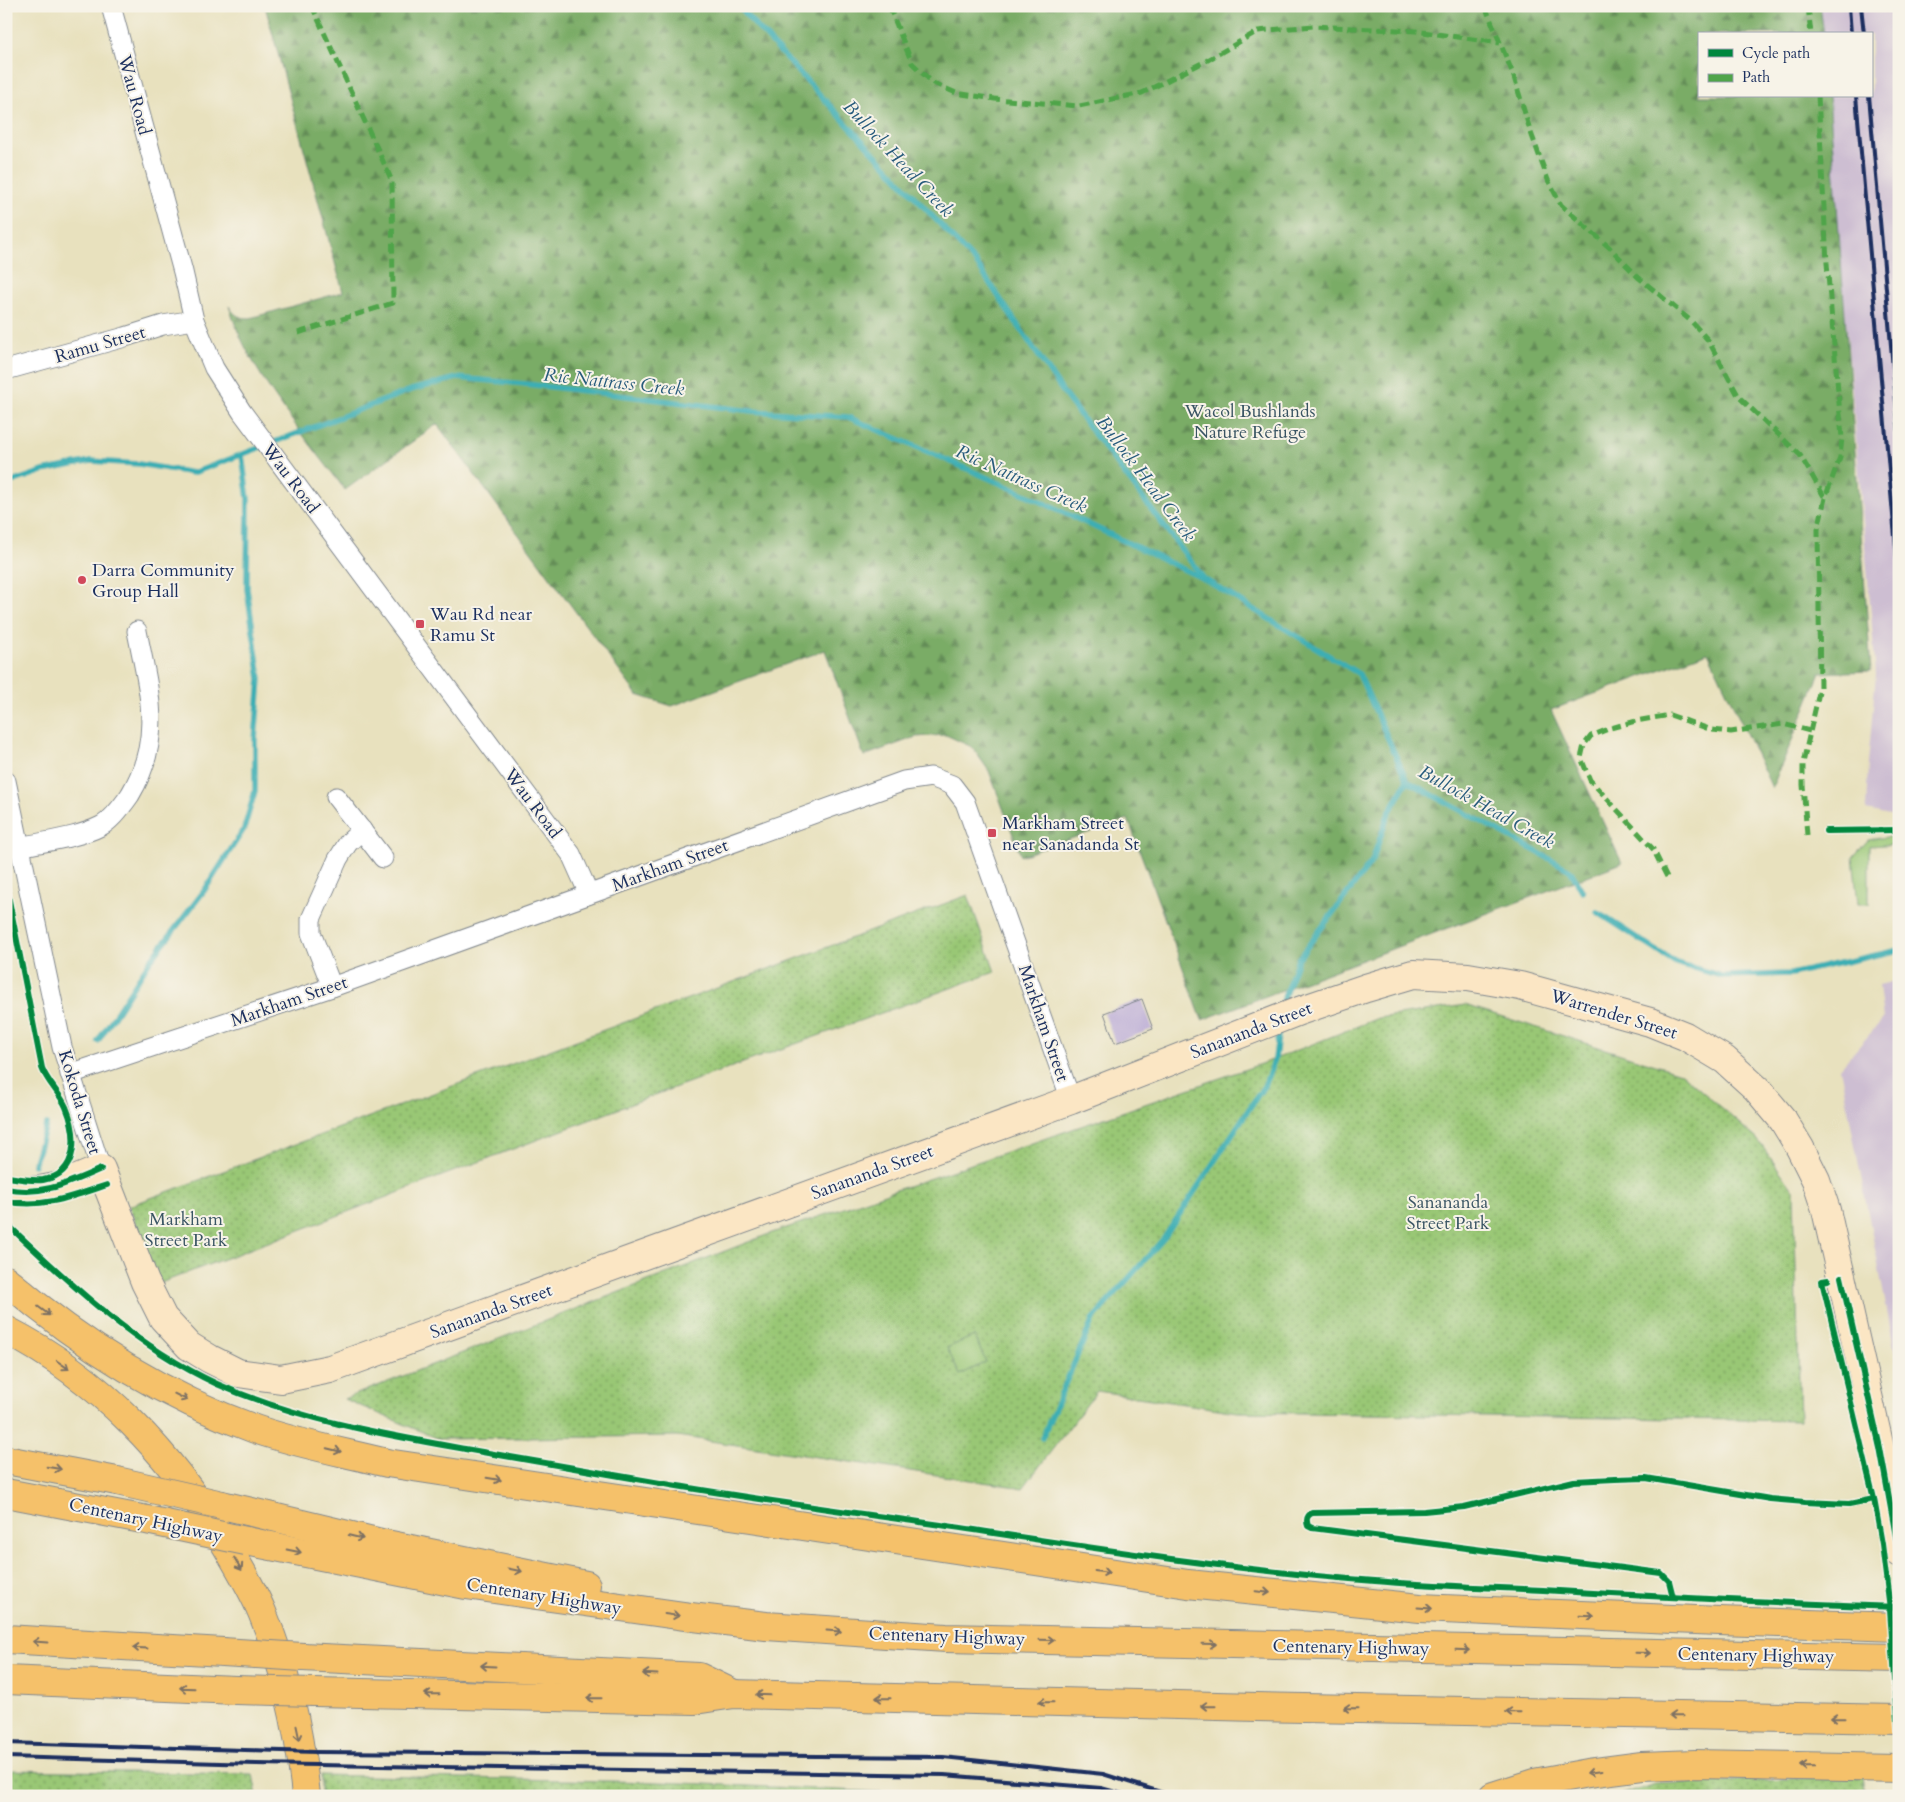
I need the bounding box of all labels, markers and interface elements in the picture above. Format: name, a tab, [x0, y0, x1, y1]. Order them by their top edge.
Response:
legend	[1698, 32, 1872, 98]
text: Cycle path	[1742, 43, 1811, 63]
street label: Wau Road	[112, 51, 157, 138]
text: Path	[1742, 67, 1771, 87]
water label: Bullock Head Creek	[837, 94, 960, 223]
street label: Ramu Street	[52, 319, 149, 369]
water label: Ric Nattrass Creek	[542, 362, 686, 402]
park label: Wacol Bushlands Nature Refuge	[1183, 399, 1316, 445]
water label: Bullock Head Creek	[1090, 410, 1203, 547]
street label: Wau Road	[255, 437, 325, 519]
water label: Ric Nattrass Creek	[952, 438, 1092, 520]
place label: Darra Community Group Hall	[92, 558, 235, 604]
marker: Darra Community Group Hall	[76, 574, 88, 586]
place label: Wau Rd near Ramu St	[429, 602, 532, 648]
marker: Wau Rd near Ramu St	[414, 618, 426, 630]
water label: Bullock Head Creek	[1414, 759, 1560, 855]
street label: Wau Road	[497, 762, 567, 844]
place label: Markham Street near Sanadanda St	[1002, 811, 1139, 857]
marker: Markham Street near Sanadanda St	[986, 827, 998, 839]
street label: Markham Street	[609, 833, 732, 898]
street label: Markham Street	[1012, 961, 1075, 1085]
street label: Markham Street	[227, 970, 351, 1033]
street label: Warrender Street	[1546, 983, 1681, 1046]
street label: Sanananda Street	[1187, 996, 1316, 1065]
street label: Kokoda Street	[52, 1047, 107, 1158]
street label: Sanananda Street	[807, 1139, 937, 1206]
park label: Sanananda Street Park	[1407, 1190, 1490, 1236]
park label: Markham Street Park	[145, 1207, 228, 1253]
street label: Sanananda Street	[426, 1278, 556, 1345]
one-way arrow	[37, 1306, 51, 1316]
one-way arrow	[55, 1360, 69, 1370]
one-way arrow	[173, 1393, 188, 1402]
one-way arrow	[326, 1446, 342, 1455]
one-way arrow	[46, 1464, 62, 1474]
one-way arrow	[486, 1474, 502, 1484]
street label: Centenary Highway	[67, 1492, 226, 1549]
one-way arrow	[348, 1533, 364, 1542]
one-way arrow	[286, 1546, 302, 1556]
one-way arrow	[233, 1557, 243, 1571]
one-way arrow	[507, 1566, 523, 1576]
one-way arrow	[1094, 1567, 1110, 1577]
street label: Centenary Highway	[465, 1572, 624, 1621]
one-way arrow	[1255, 1587, 1271, 1597]
one-way arrow	[1417, 1603, 1433, 1612]
one-way arrow	[664, 1610, 680, 1620]
one-way arrow	[1578, 1611, 1595, 1621]
street label: Centenary Highway	[868, 1621, 1026, 1652]
one-way arrow	[825, 1626, 841, 1635]
street label: Centenary Highway	[1272, 1634, 1430, 1661]
one-way arrow	[1039, 1636, 1055, 1645]
one-way arrow	[32, 1637, 48, 1646]
one-way arrow	[1201, 1639, 1217, 1648]
street label: Centenary Highway	[1677, 1642, 1835, 1669]
one-way arrow	[132, 1643, 148, 1652]
one-way arrow	[1455, 1645, 1471, 1654]
one-way arrow	[1635, 1648, 1651, 1658]
one-way arrow	[480, 1661, 496, 1671]
one-way arrow	[643, 1670, 659, 1679]
one-way arrow	[179, 1683, 195, 1692]
one-way arrow	[424, 1689, 440, 1699]
one-way arrow	[755, 1690, 771, 1699]
one-way arrow	[586, 1693, 602, 1702]
one-way arrow	[875, 1693, 892, 1703]
one-way arrow	[1038, 1697, 1054, 1707]
one-way arrow	[1200, 1701, 1216, 1710]
one-way arrow	[1343, 1704, 1359, 1713]
one-way arrow	[1506, 1707, 1522, 1717]
one-way arrow	[1668, 1711, 1684, 1720]
one-way arrow	[1831, 1713, 1847, 1723]
one-way arrow	[293, 1724, 303, 1740]
one-way arrow	[1800, 1761, 1816, 1771]
one-way arrow	[1586, 1767, 1602, 1777]

